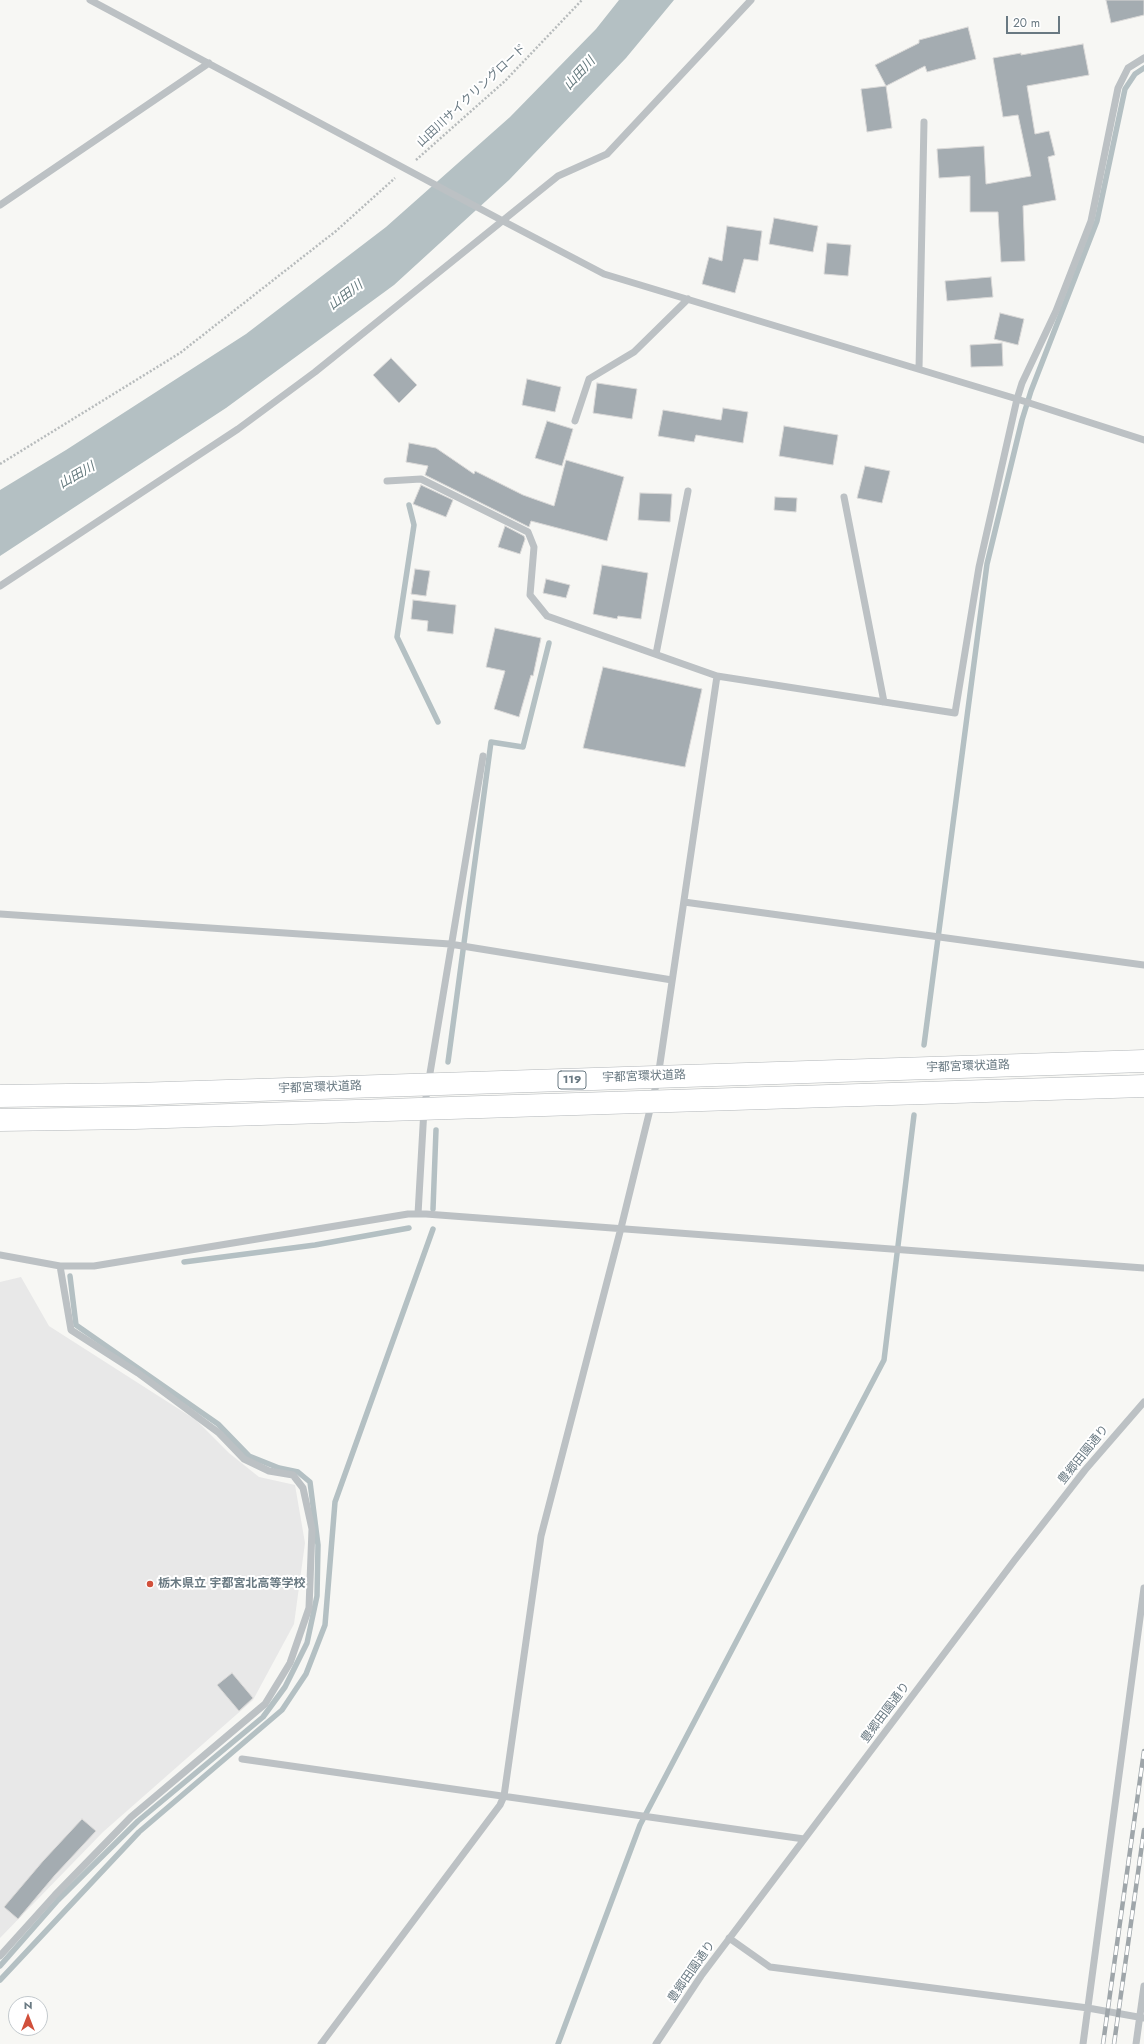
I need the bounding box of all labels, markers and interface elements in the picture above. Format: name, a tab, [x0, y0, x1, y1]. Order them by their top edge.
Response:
scale bar	[1008, 8, 1062, 34]
text: 20 m	[1013, 14, 1040, 32]
street label: 山田川サイクリングロード	[414, 42, 530, 150]
water label: 山田川	[561, 54, 599, 94]
water label: 山田川	[326, 278, 366, 314]
water label: 山田川	[56, 459, 98, 493]
street label: 宇都宮環状道路	[926, 1058, 1010, 1076]
street label: 宇都宮環状道路	[602, 1068, 686, 1086]
road number: 119	[558, 1071, 586, 1089]
street label: 宇都宮環状道路	[278, 1079, 362, 1097]
street label: 豊郷田園通り	[1056, 1422, 1112, 1488]
place label: 栃木県立 宇都宮北高等学校	[158, 1577, 306, 1591]
marker: 栃木県立 宇都宮北高等学校	[145, 1579, 155, 1589]
street label: 豊郷田園通り	[859, 1680, 913, 1746]
street label: 豊郷田園通り	[665, 1938, 719, 2006]
north arrow	[8, 1996, 48, 2036]
text: N	[24, 1997, 32, 2013]

